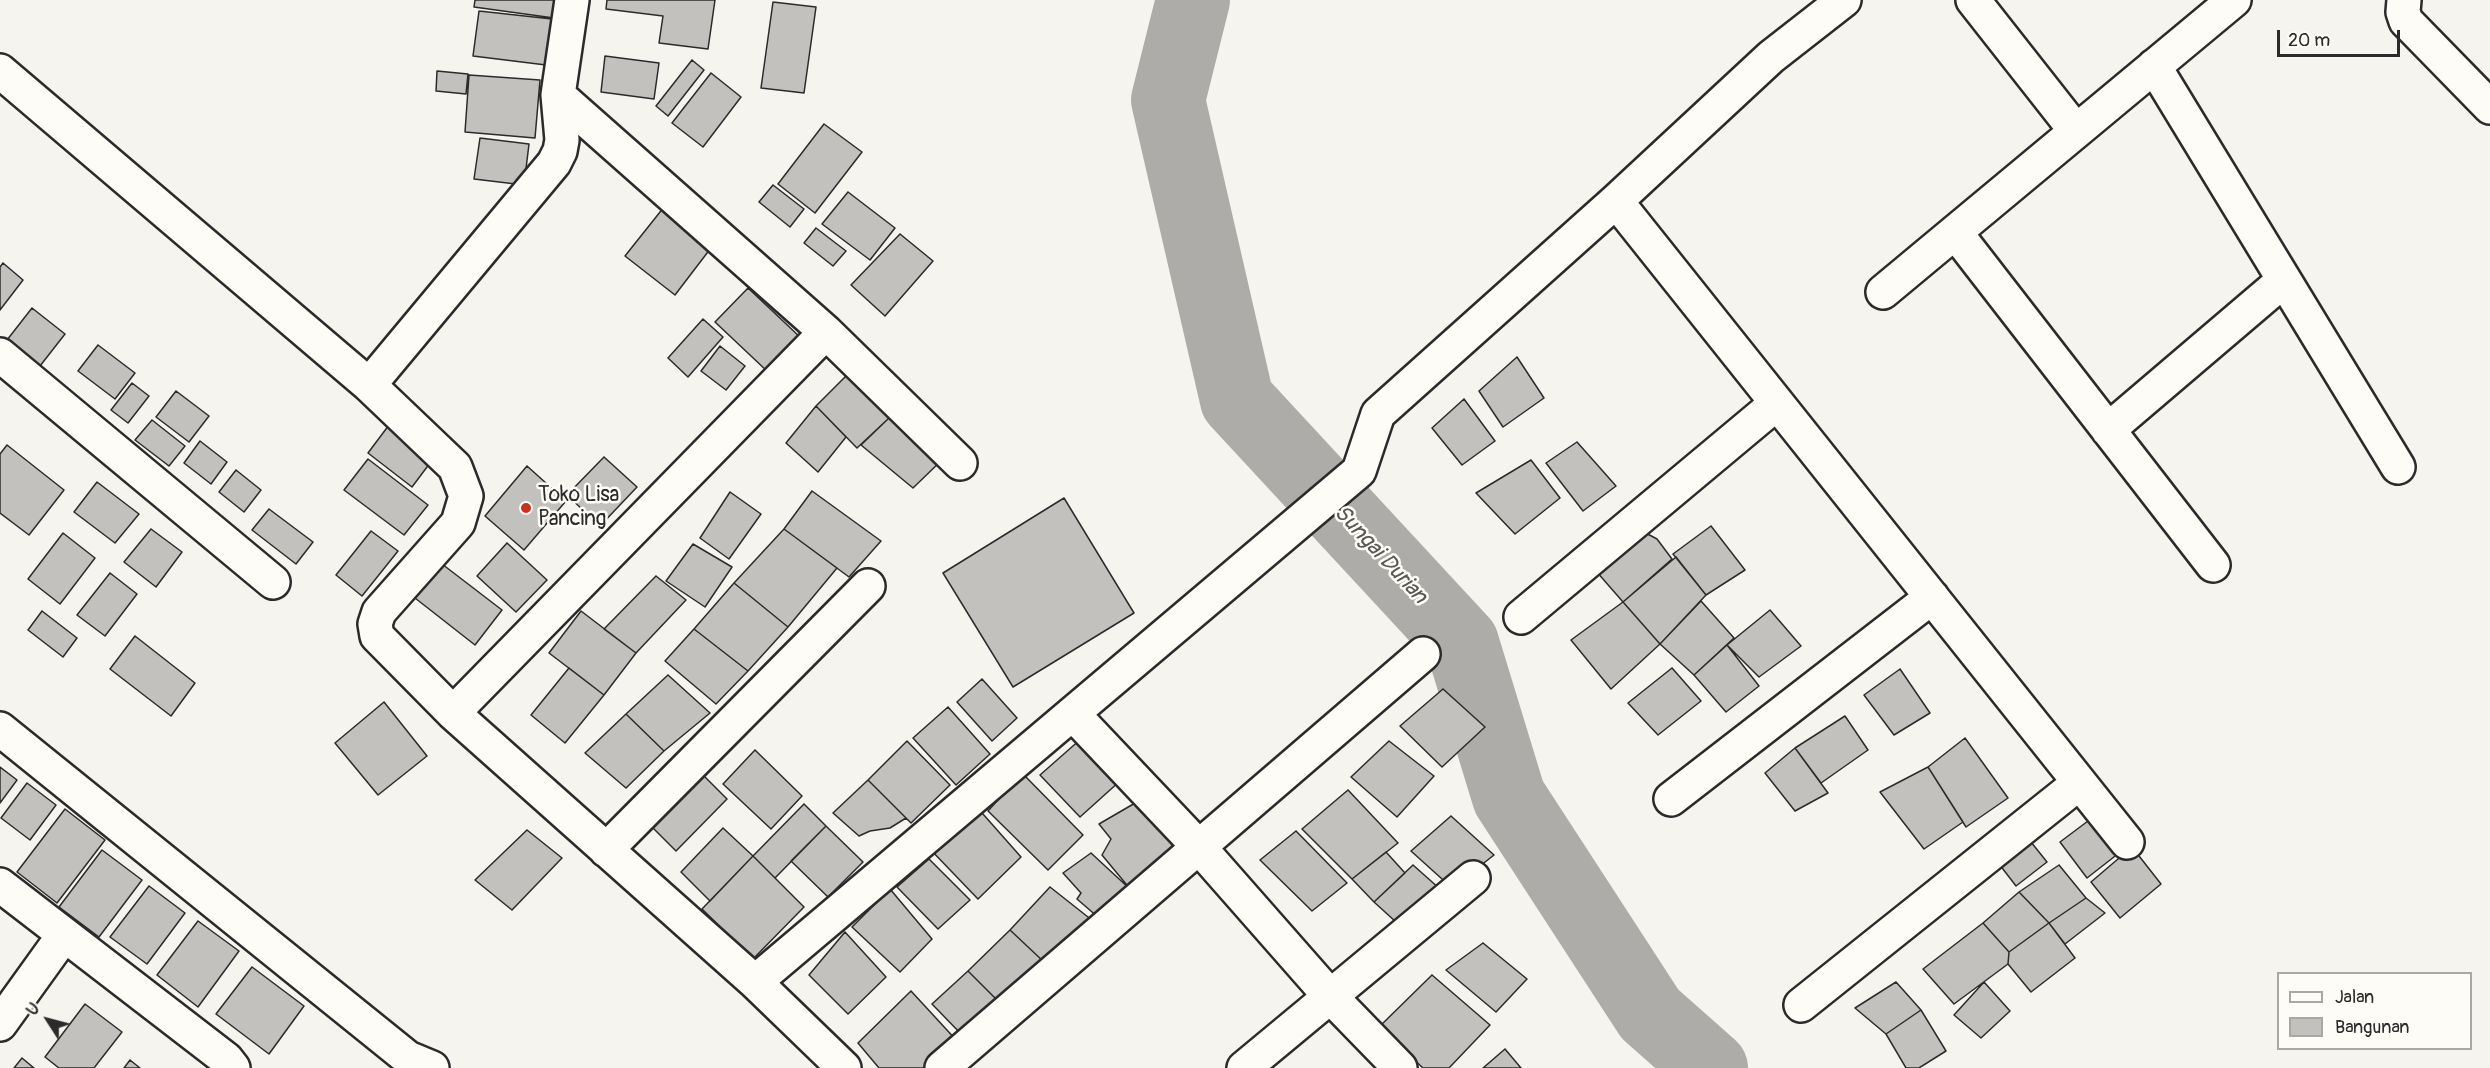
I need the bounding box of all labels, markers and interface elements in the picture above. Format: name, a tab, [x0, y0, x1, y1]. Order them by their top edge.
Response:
scale bar	[2280, 18, 2403, 56]
text: 20 m	[2288, 29, 2330, 52]
place label: Toko Lisa Pancing	[538, 483, 619, 533]
water label: Sungai Durian	[1328, 500, 1432, 610]
marker: Toko Lisa Pancing	[519, 501, 533, 515]
legend	[2277, 972, 2472, 1050]
text: Jalan	[2335, 986, 2374, 1009]
north arrow	[18, 990, 78, 1050]
text: U	[22, 999, 45, 1020]
text: Bangunan	[2335, 1016, 2410, 1039]

